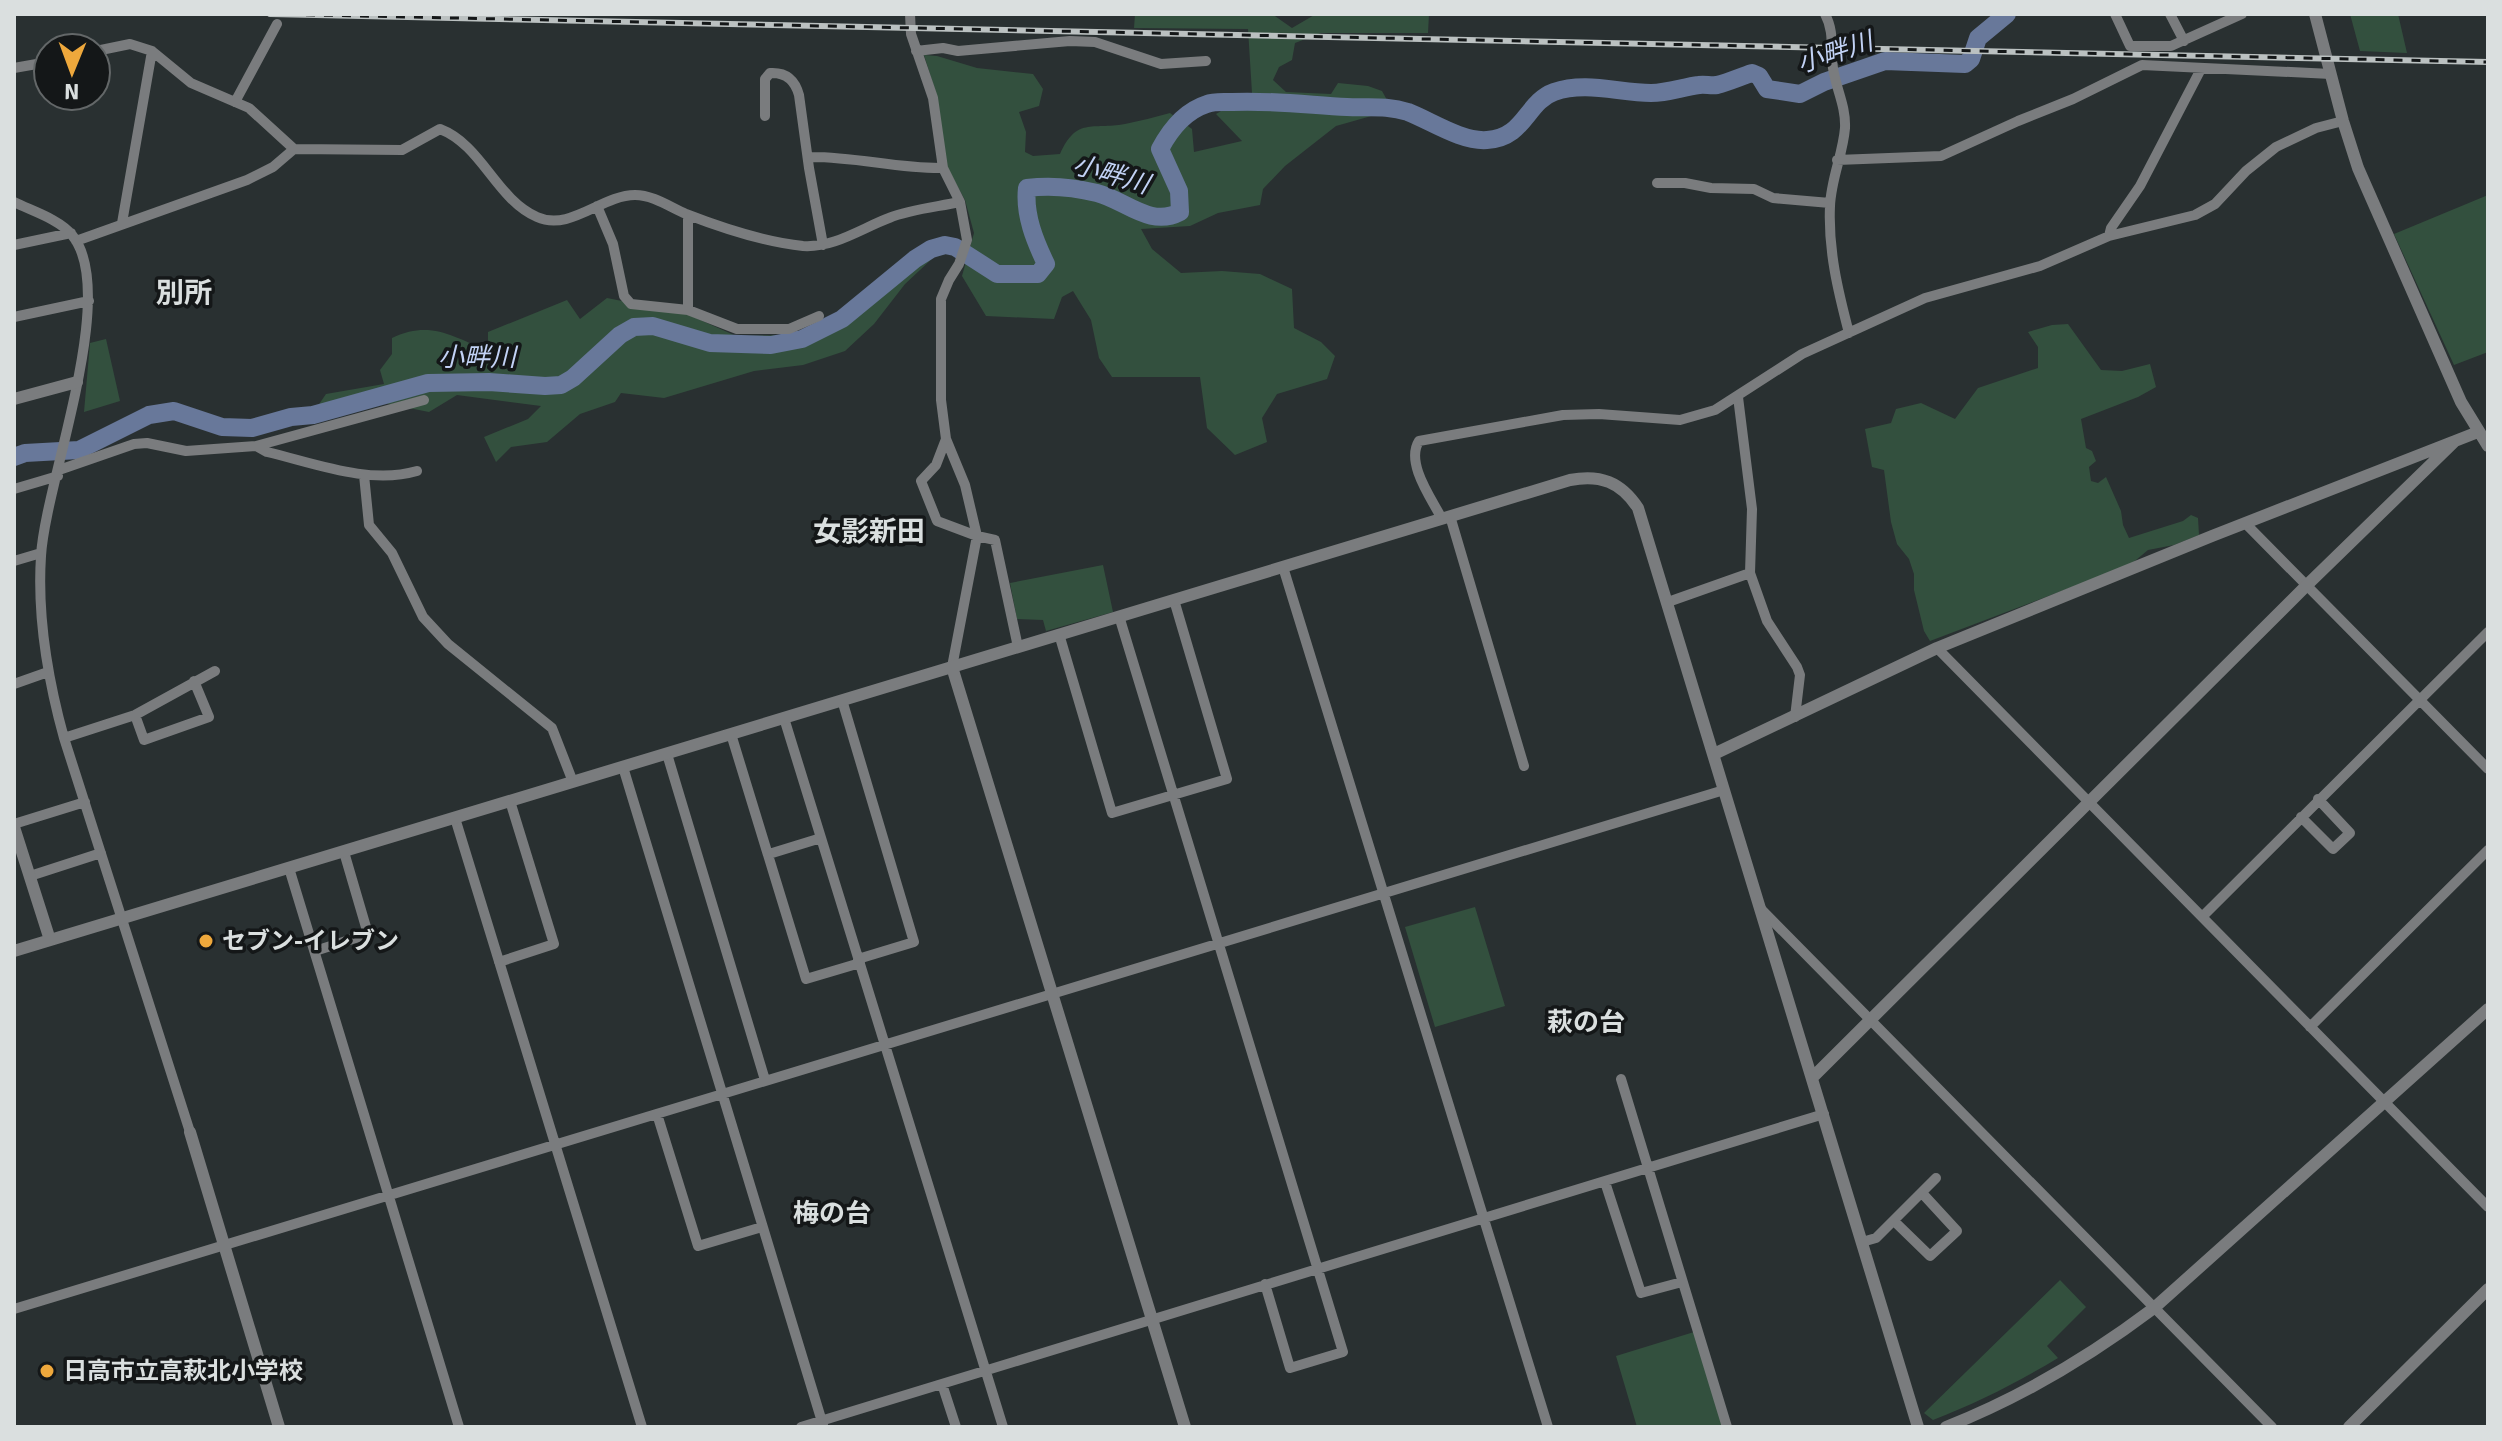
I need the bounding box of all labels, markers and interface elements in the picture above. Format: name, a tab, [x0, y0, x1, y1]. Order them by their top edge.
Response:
water label: 小畔川	[1793, 25, 1880, 80]
north arrow	[32, 32, 112, 112]
text: N	[64, 78, 80, 105]
water label: 小畔川	[1069, 149, 1156, 202]
district label: 別所	[156, 276, 212, 310]
water label: 小畔川	[438, 342, 519, 374]
district label: 女影新田	[813, 515, 925, 549]
place label: セブン-イレブン	[222, 926, 399, 956]
marker: セブン-イレブン	[197, 932, 215, 950]
district label: 萩の台	[1547, 1007, 1625, 1039]
district label: 梅の台	[793, 1198, 871, 1230]
place label: 日高市立高萩北小学校	[63, 1356, 303, 1386]
marker: 日高市立高萩北小学校	[38, 1362, 56, 1380]

